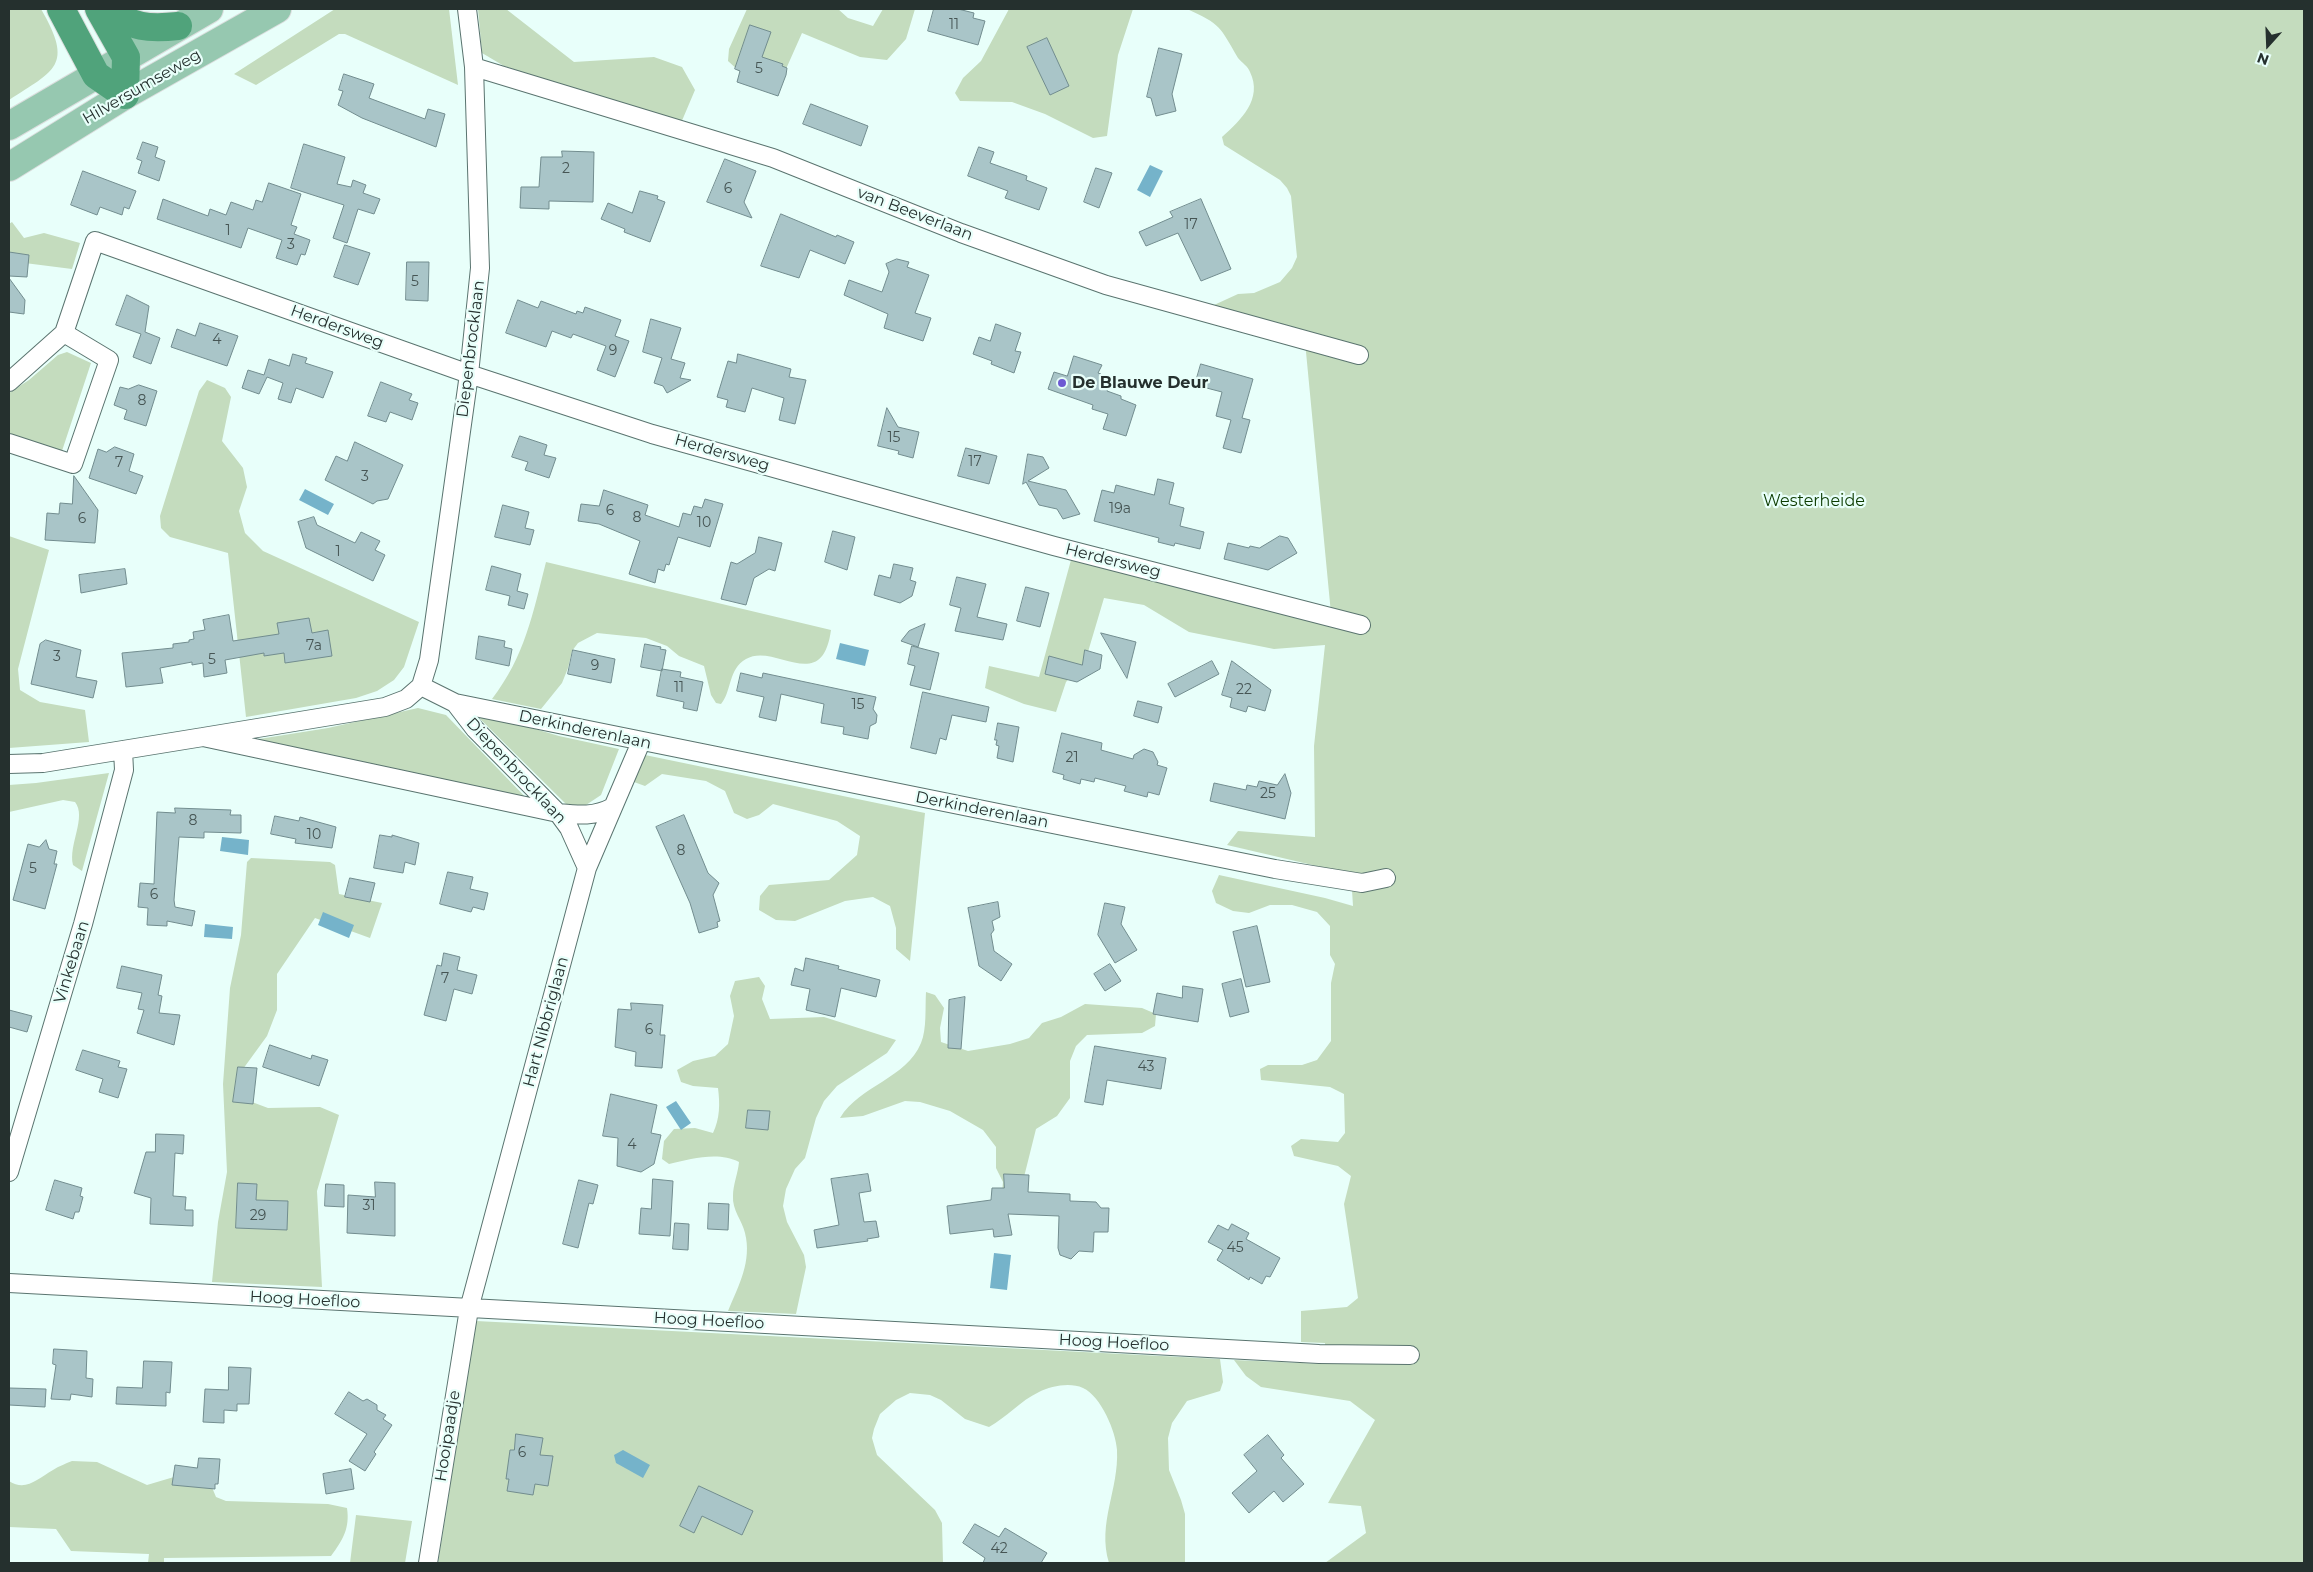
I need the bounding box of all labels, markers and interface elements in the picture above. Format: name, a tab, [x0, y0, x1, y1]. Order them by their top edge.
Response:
house number: 11	[949, 17, 959, 33]
north arrow	[2243, 20, 2293, 70]
street label: Hilversumseweg	[79, 45, 205, 129]
text: N	[2254, 49, 2271, 69]
house number: 5	[755, 61, 763, 77]
house number: 2	[562, 161, 570, 177]
house number: 6	[724, 181, 732, 197]
street label: van Beeverlaan	[854, 183, 976, 245]
house number: 17	[1184, 217, 1198, 233]
house number: 1	[225, 223, 231, 239]
house number: 3	[287, 237, 295, 253]
house number: 5	[411, 274, 419, 290]
street label: Diepenbrocklaan	[453, 279, 489, 419]
street label: Herdersweg	[288, 301, 386, 353]
house number: 4	[212, 332, 222, 348]
house number: 9	[609, 343, 617, 359]
place label: De Blauwe Deur	[1072, 373, 1208, 393]
marker: De Blauwe Deur	[1056, 377, 1068, 389]
house number: 8	[138, 393, 146, 409]
street label: Herdersweg	[672, 430, 772, 476]
house number: 15	[888, 430, 900, 446]
house number: 17	[968, 454, 982, 470]
house number: 7	[115, 455, 123, 471]
house number: 3	[361, 469, 369, 485]
park label: Westerheide	[1763, 491, 1865, 511]
house number: 19a	[1109, 501, 1131, 517]
house number: 6	[606, 503, 614, 519]
house number: 8	[633, 510, 641, 526]
house number: 6	[78, 511, 86, 527]
house number: 10	[697, 515, 711, 531]
street label: Herdersweg	[1063, 540, 1163, 582]
house number: 1	[335, 544, 341, 560]
house number: 7a	[306, 638, 322, 654]
house number: 3	[53, 649, 61, 665]
house number: 5	[208, 652, 216, 668]
house number: 9	[591, 658, 599, 674]
house number: 11	[674, 680, 684, 696]
house number: 22	[1236, 682, 1252, 698]
house number: 15	[852, 697, 864, 713]
street label: Derkinderenlaan	[517, 707, 653, 753]
street label: Diepenbrocklaan	[462, 714, 570, 828]
house number: 21	[1065, 750, 1079, 766]
house number: 25	[1260, 786, 1276, 802]
street label: Derkinderenlaan	[914, 788, 1050, 832]
house number: 8	[189, 813, 197, 829]
house number: 10	[307, 827, 321, 843]
house number: 8	[677, 843, 685, 859]
house number: 5	[29, 861, 37, 877]
house number: 6	[150, 887, 158, 903]
street label: Vinkebaan	[50, 918, 94, 1006]
street label: Hart Nibbriglaan	[519, 955, 573, 1089]
house number: 7	[441, 971, 449, 987]
house number: 6	[645, 1022, 653, 1038]
house number: 43	[1138, 1059, 1154, 1075]
house number: 4	[627, 1137, 637, 1153]
house number: 31	[363, 1198, 375, 1214]
house number: 29	[250, 1208, 266, 1224]
house number: 45	[1226, 1240, 1244, 1256]
street label: Hoog Hoefloo	[249, 1288, 361, 1312]
street label: Hoog Hoefloo	[653, 1309, 765, 1333]
street label: Hoog Hoefloo	[1058, 1331, 1170, 1355]
street label: Hooipaadje	[431, 1389, 465, 1483]
house number: 6	[518, 1445, 526, 1461]
house number: 42	[990, 1541, 1008, 1557]

